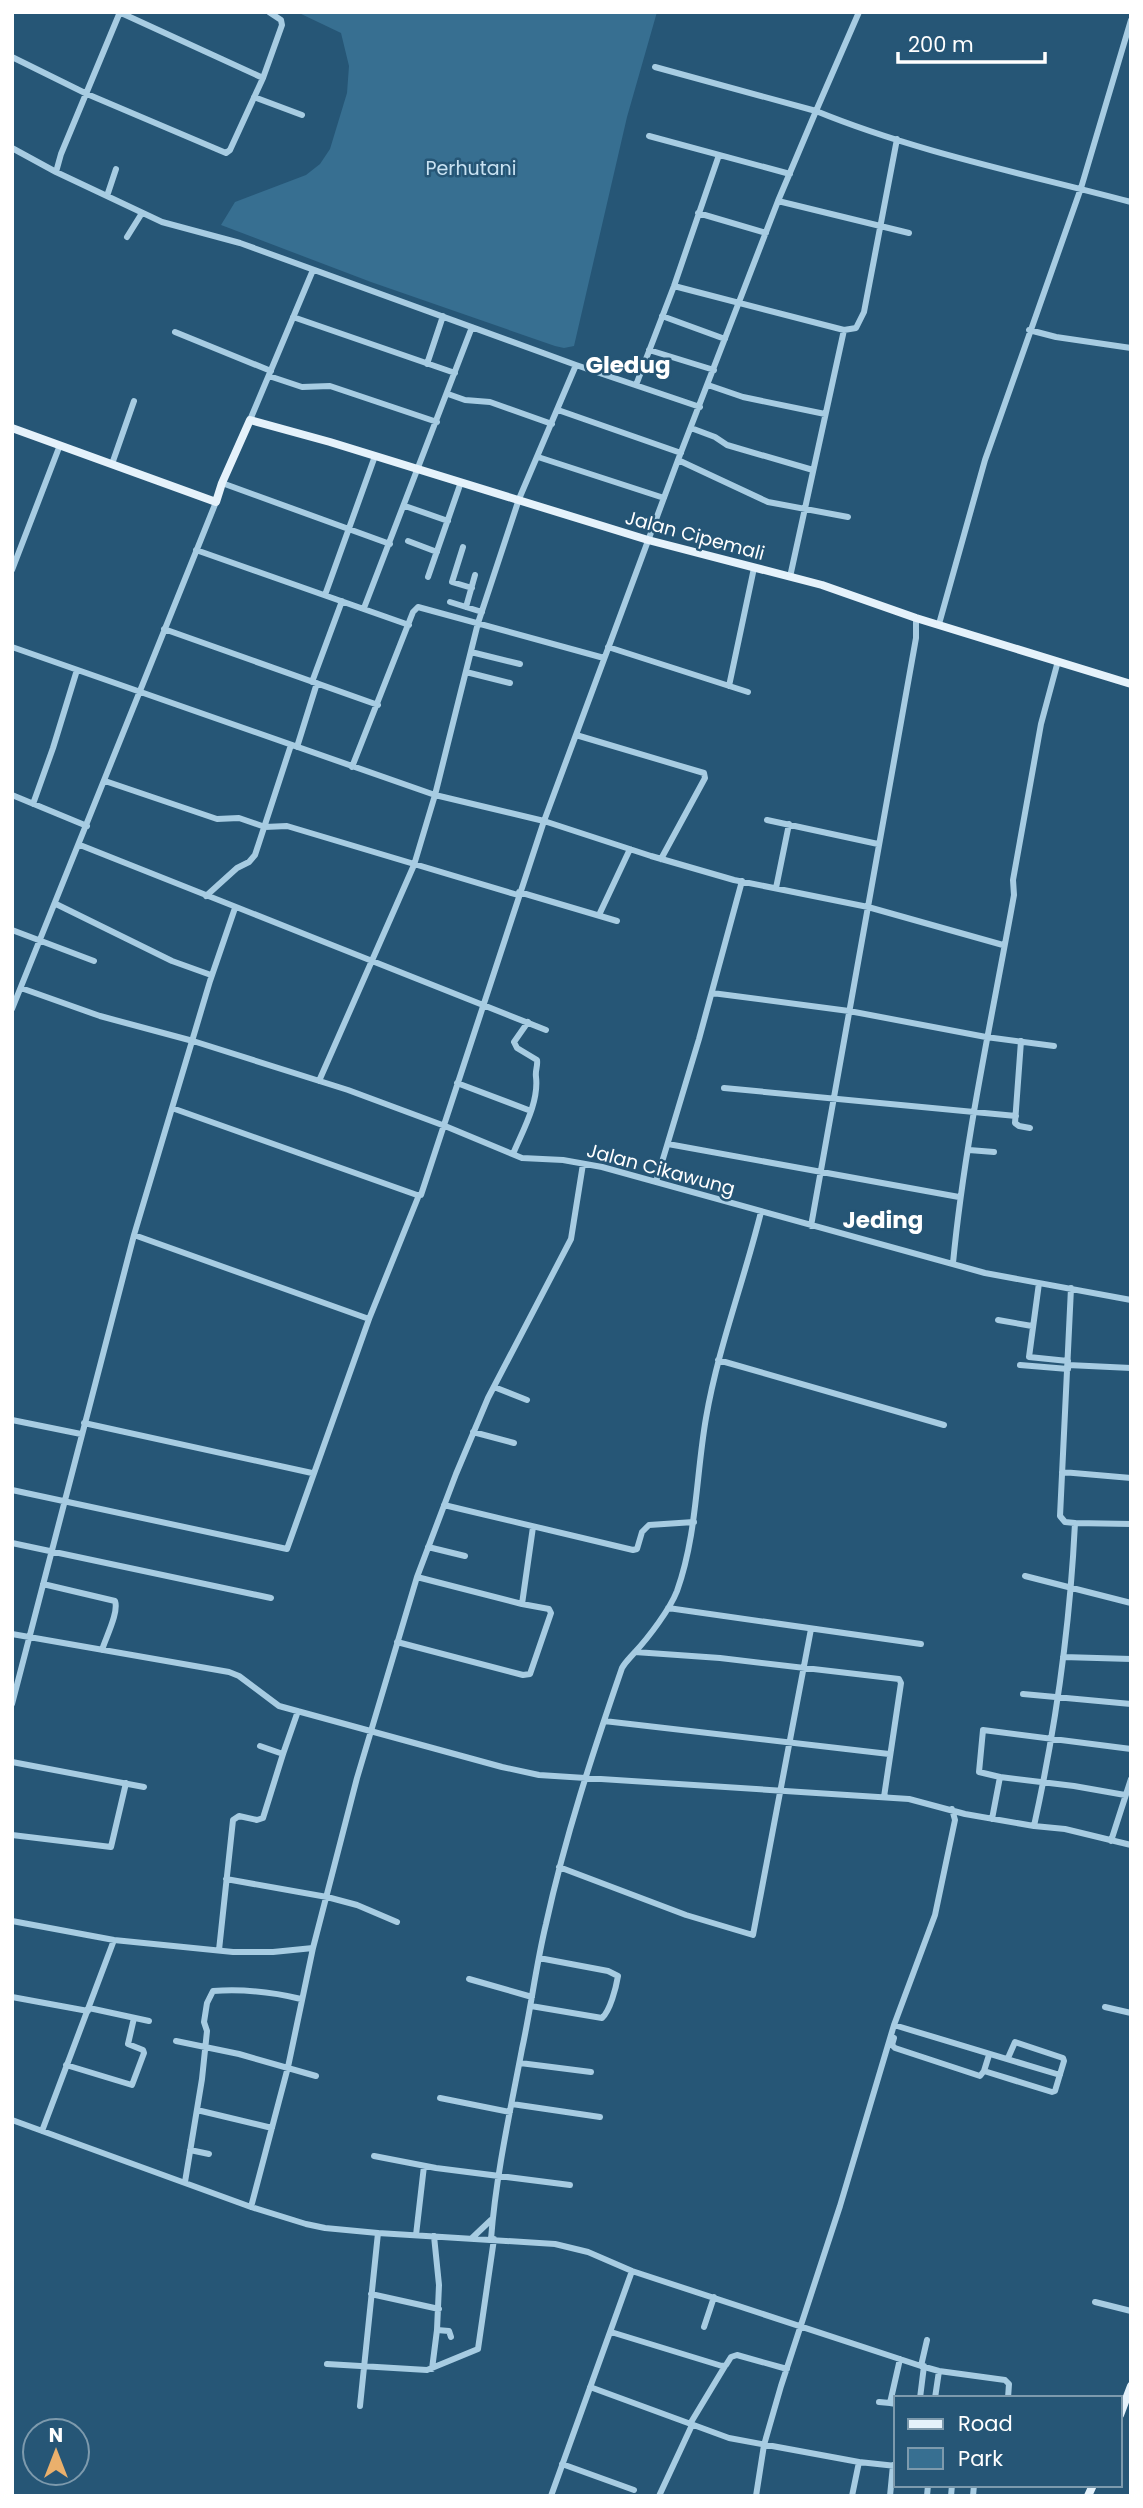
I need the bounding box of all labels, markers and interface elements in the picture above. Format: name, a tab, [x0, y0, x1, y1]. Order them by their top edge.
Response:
scale bar	[898, 21, 1045, 65]
text: 200 m	[908, 30, 974, 59]
park label: Perhutani	[426, 155, 516, 182]
district label: Gledug	[585, 349, 671, 381]
street label: Jalan Cipemali	[622, 504, 768, 567]
street label: Jalan Cikawung	[584, 1137, 738, 1202]
district label: Jeding	[843, 1204, 923, 1236]
legend	[894, 2396, 1122, 2487]
text: Road	[958, 2409, 1013, 2438]
north arrow	[21, 2417, 91, 2487]
text: N	[49, 2422, 63, 2449]
text: Park	[958, 2444, 1003, 2473]

